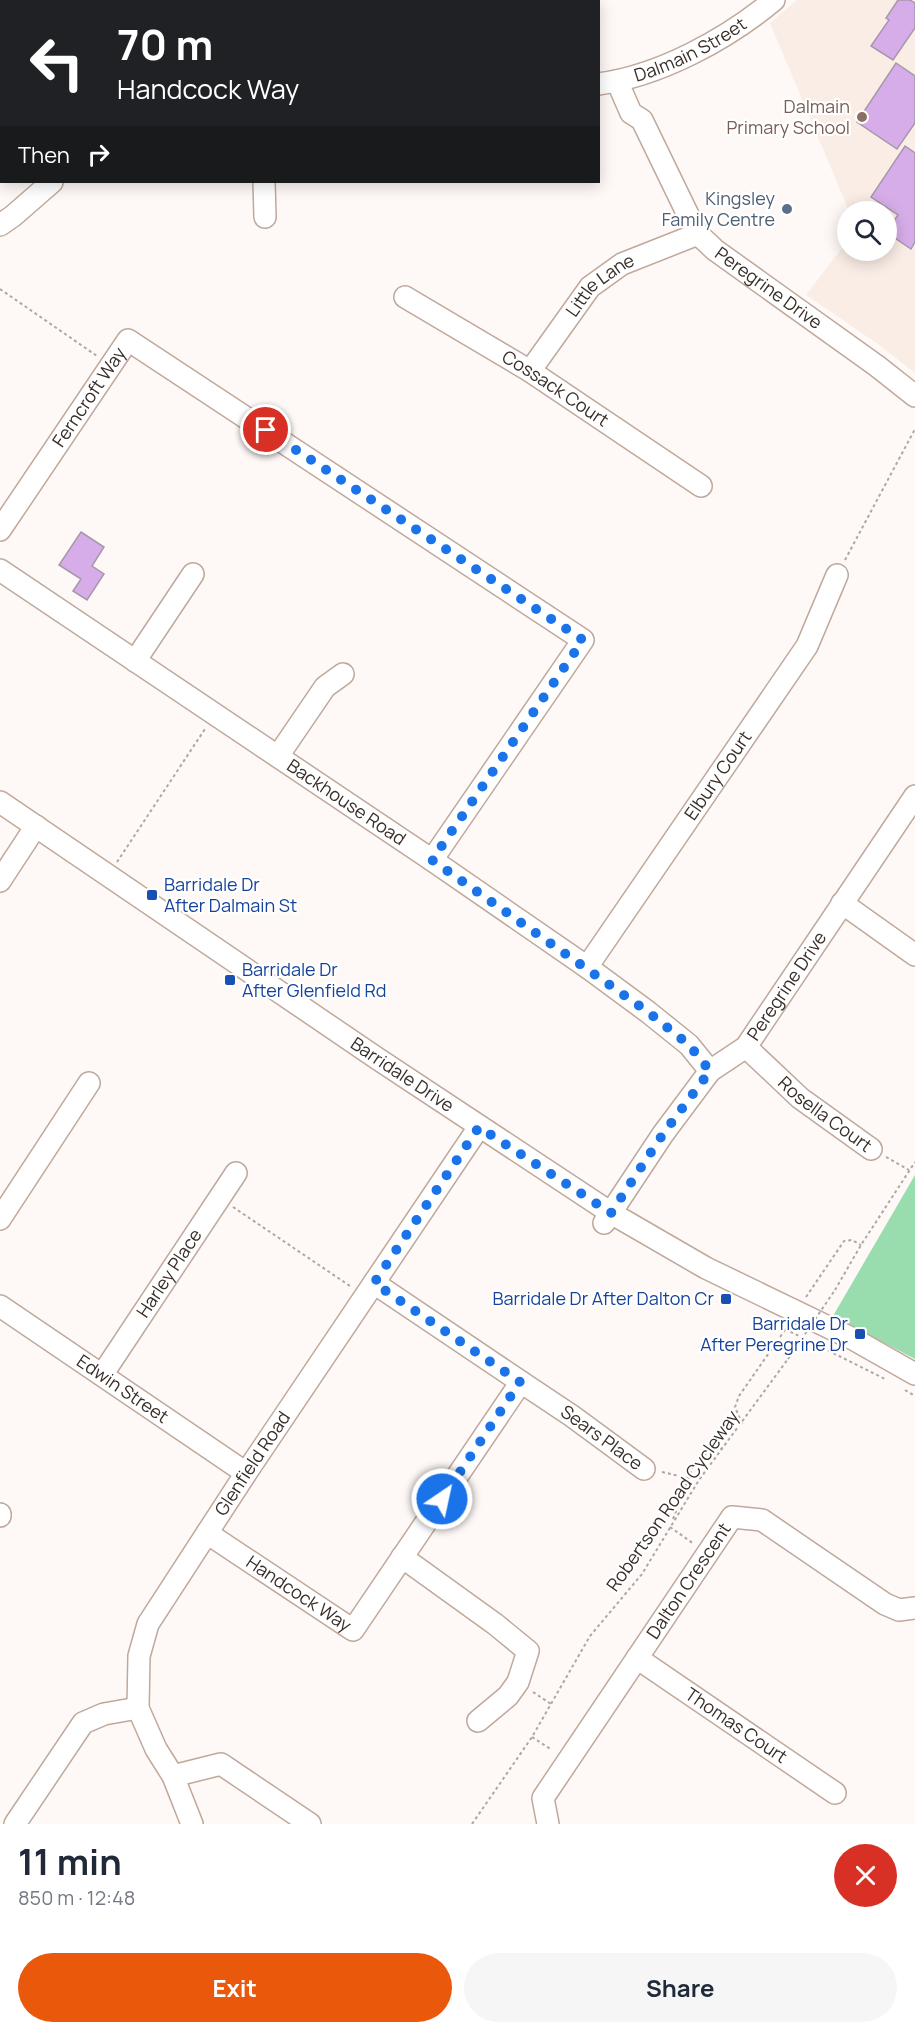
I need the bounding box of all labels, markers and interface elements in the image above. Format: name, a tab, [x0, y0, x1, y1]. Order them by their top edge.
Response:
street label: Dalmain Street	[631, 11, 751, 87]
text: 70 m	[117, 15, 213, 73]
icon: left	[18, 24, 96, 102]
text: Handcock Way	[117, 70, 299, 107]
place label: Dalmain Primary School	[726, 94, 850, 139]
marker: Dalmain Primary School	[855, 110, 869, 124]
icon: right	[82, 138, 115, 171]
text: Then	[18, 140, 70, 170]
place label: Kingsley Family Centre	[662, 186, 775, 231]
map controls	[837, 201, 897, 261]
button: search	[837, 201, 897, 261]
marker: Kingsley Family Centre	[780, 202, 794, 216]
street label: Peregrine Drive	[711, 241, 827, 334]
street label: Little Lane	[560, 247, 637, 321]
street label: Ferncroft Way	[46, 342, 131, 451]
street label: Cossack Court	[498, 344, 614, 432]
pin	[240, 404, 291, 455]
icon: arrive	[249, 413, 282, 446]
street label: Elbury Court	[678, 726, 756, 824]
street label: Backhouse Road	[283, 753, 411, 850]
place label: Barridale Dr After Dalmain St	[164, 872, 297, 917]
marker: Barridale Dr After Dalmain St	[145, 888, 159, 902]
street label: Peregrine Drive	[741, 926, 831, 1045]
place label: Barridale Dr After Glenfield Rd	[242, 957, 387, 1002]
marker: Barridale Dr After Glenfield Rd	[223, 973, 237, 987]
street label: Barridale Drive	[346, 1031, 459, 1117]
street label: Rosella Court	[773, 1071, 877, 1157]
street label: Harley Place	[130, 1224, 207, 1322]
place label: Barridale Dr After Dalton Cr	[492, 1286, 715, 1310]
marker: Barridale Dr After Dalton Cr	[719, 1292, 733, 1306]
place label: Barridale Dr After Peregrine Dr	[700, 1311, 849, 1356]
marker: Barridale Dr After Peregrine Dr	[853, 1327, 867, 1341]
street label: Edwin Street	[72, 1349, 174, 1428]
street label: Sears Place	[557, 1399, 648, 1475]
street label: Robertson Road Cycleway	[600, 1405, 744, 1596]
street label: Glenfield Road	[209, 1406, 295, 1520]
position arrow	[410, 1467, 474, 1531]
street label: Dalton Crescent	[640, 1518, 736, 1643]
street label: Handcock Way	[242, 1549, 357, 1637]
street label: Thomas Court	[681, 1682, 792, 1768]
text: 11 min	[18, 1837, 122, 1886]
button: close	[834, 1844, 897, 1907]
text: 850 m · 12:48	[18, 1884, 135, 1911]
button: Exit	[18, 1953, 452, 2022]
button: Share	[464, 1953, 897, 2022]

